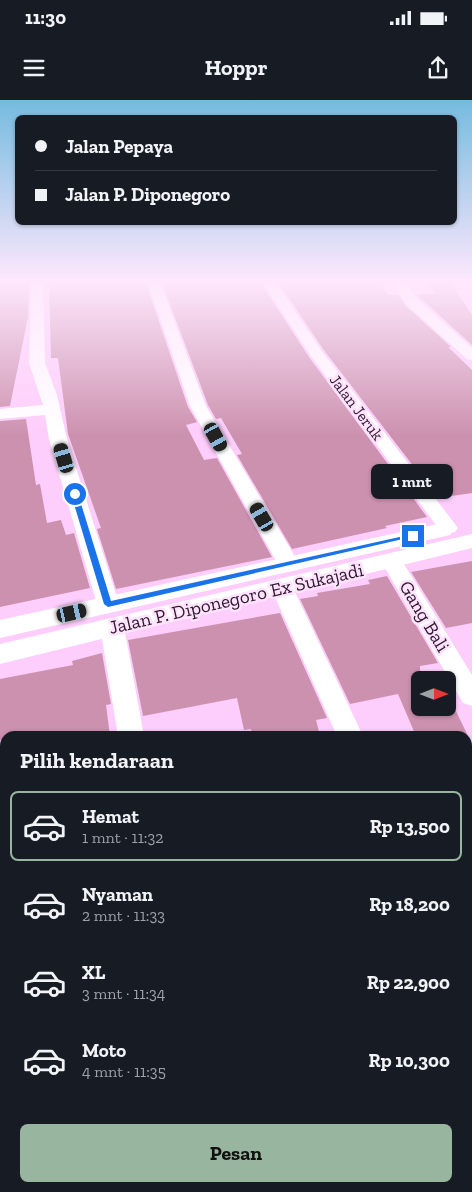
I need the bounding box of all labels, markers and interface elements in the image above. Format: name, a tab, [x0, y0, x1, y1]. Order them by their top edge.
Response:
text: 11:30	[25, 6, 66, 29]
icon: menu	[20, 54, 48, 82]
text: Hoppr	[205, 54, 267, 81]
icon: share	[424, 54, 452, 82]
text: Jalan Pepaya	[65, 135, 173, 158]
text: Jalan P. Diponegoro	[65, 183, 230, 206]
street label: Jalan Jeruk	[326, 371, 388, 445]
car	[202, 420, 229, 454]
car	[52, 441, 75, 475]
callout: 1 mnt	[372, 464, 454, 498]
text: 1 mnt	[392, 472, 432, 491]
route start	[64, 483, 86, 505]
car	[248, 500, 275, 534]
route end	[402, 525, 424, 547]
street label: Jalan P. Diponegoro Ex Sukajadi	[107, 558, 365, 639]
street label: Gang Bali	[394, 576, 455, 656]
car	[55, 602, 88, 624]
north arrow	[411, 671, 456, 716]
map controls	[411, 671, 456, 716]
text: Pilih kendaraan	[20, 747, 174, 774]
icon: car	[22, 804, 67, 849]
text: Hemat	[82, 805, 139, 828]
text: Rp 13,500	[370, 815, 450, 838]
text: 1 mnt · 11:32	[82, 828, 163, 847]
icon: car	[22, 882, 67, 927]
text: Nyaman	[82, 883, 153, 906]
text: Rp 18,200	[369, 893, 450, 916]
text: 2 mnt · 11:33	[82, 906, 165, 925]
icon: car	[22, 960, 67, 1005]
text: XL	[82, 961, 105, 984]
text: Rp 22,900	[367, 971, 450, 994]
text: 3 mnt · 11:34	[82, 984, 166, 1003]
icon: car	[22, 1038, 67, 1083]
text: Moto	[82, 1039, 126, 1062]
text: Rp 10,300	[369, 1049, 450, 1072]
text: 4 mnt · 11:35	[82, 1062, 166, 1081]
button: Pesan	[20, 1124, 452, 1182]

